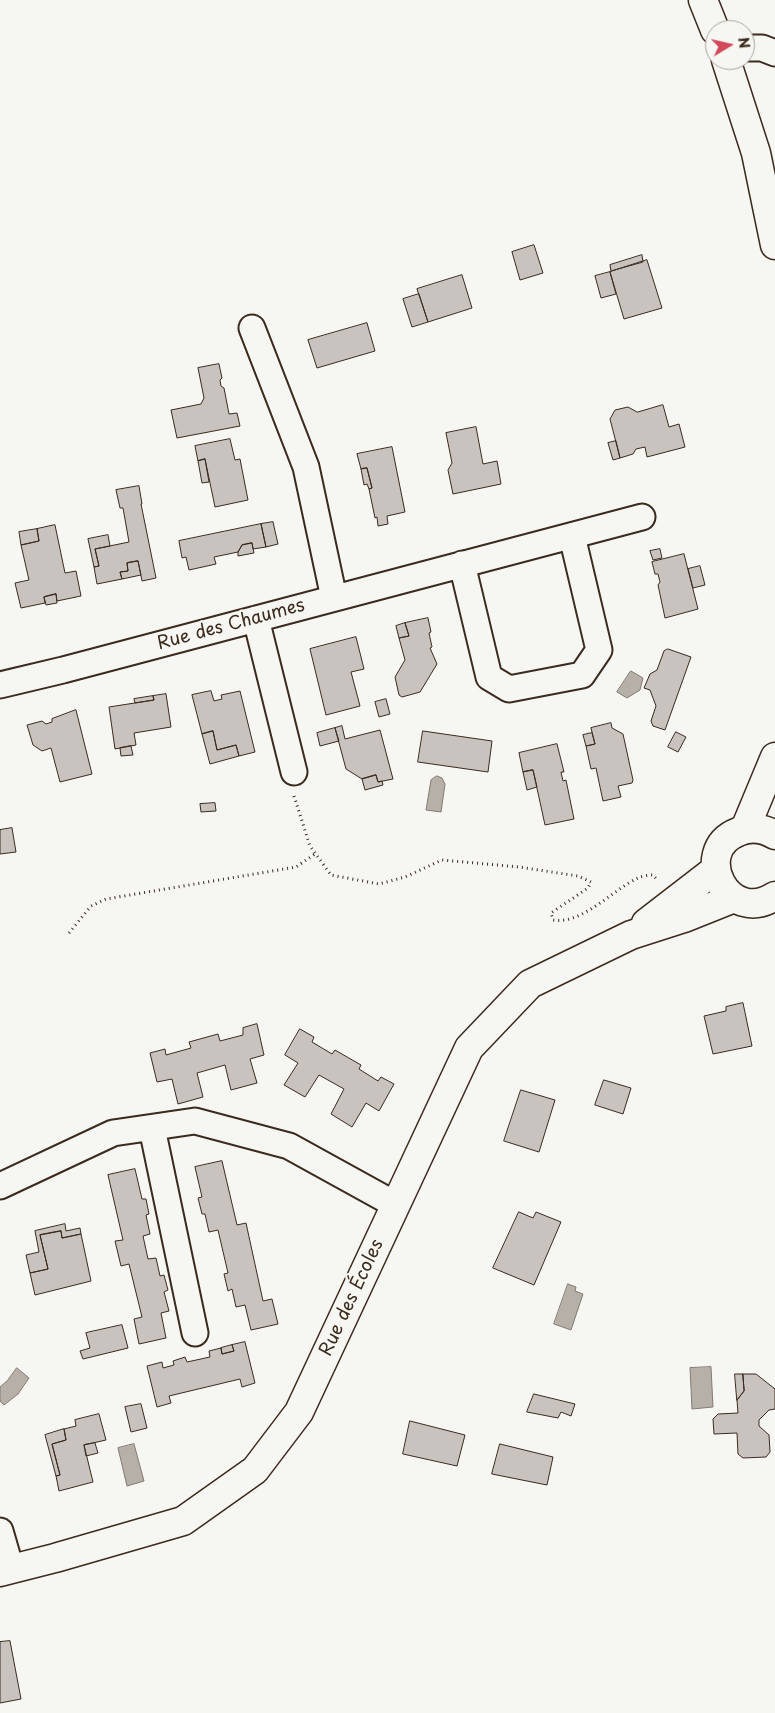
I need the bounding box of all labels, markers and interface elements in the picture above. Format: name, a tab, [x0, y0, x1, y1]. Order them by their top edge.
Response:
north arrow	[705, 20, 755, 70]
text: N	[733, 36, 756, 50]
street label: Rue des Chaumes	[155, 595, 307, 655]
street label: Rue des Écoles	[316, 1236, 388, 1360]

